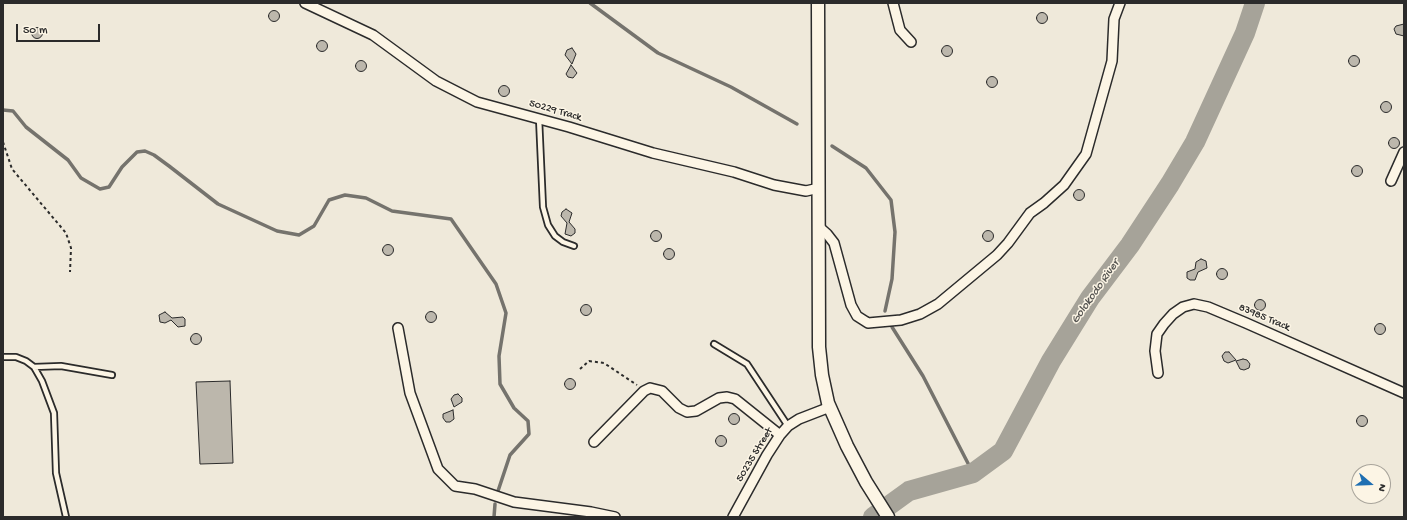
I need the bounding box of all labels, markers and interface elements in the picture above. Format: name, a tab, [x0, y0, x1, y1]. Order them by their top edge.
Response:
scale bar	[18, 16, 102, 42]
text: 50 m	[23, 24, 48, 38]
street label: 50229 Track	[527, 97, 583, 125]
water label: Golokodo River	[1069, 257, 1123, 327]
street label: 83985 Track	[1236, 301, 1292, 335]
street label: 50235 Street	[734, 426, 776, 484]
north arrow	[1351, 464, 1391, 504]
text: N	[1375, 482, 1388, 493]

